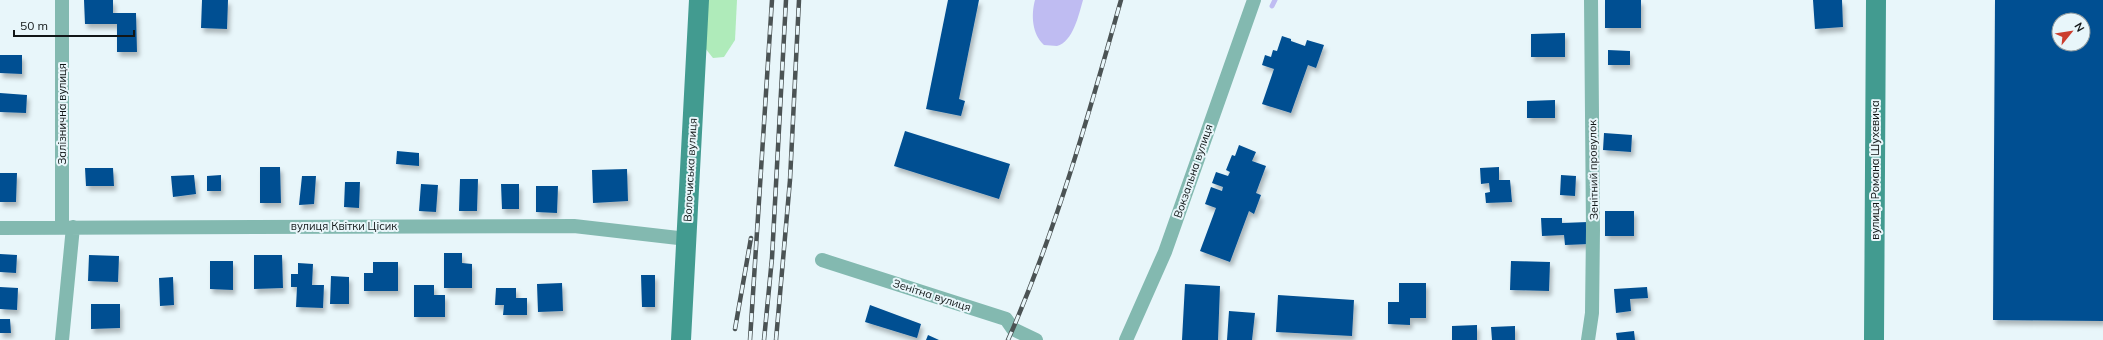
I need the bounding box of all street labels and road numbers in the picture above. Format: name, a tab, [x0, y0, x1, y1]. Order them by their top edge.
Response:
street label: Залізнична вулиця	[55, 63, 69, 165]
street label: вулиця Романа Шухевича	[1868, 100, 1882, 240]
street label: Волочиська вулиця	[680, 118, 700, 222]
street label: Зенітний провулок	[1585, 120, 1601, 220]
street label: Вокзальна вулиця	[1170, 122, 1216, 220]
street label: вулиця Квітки Цісик	[291, 219, 397, 233]
street label: Зенітна вулиця	[891, 276, 973, 314]

